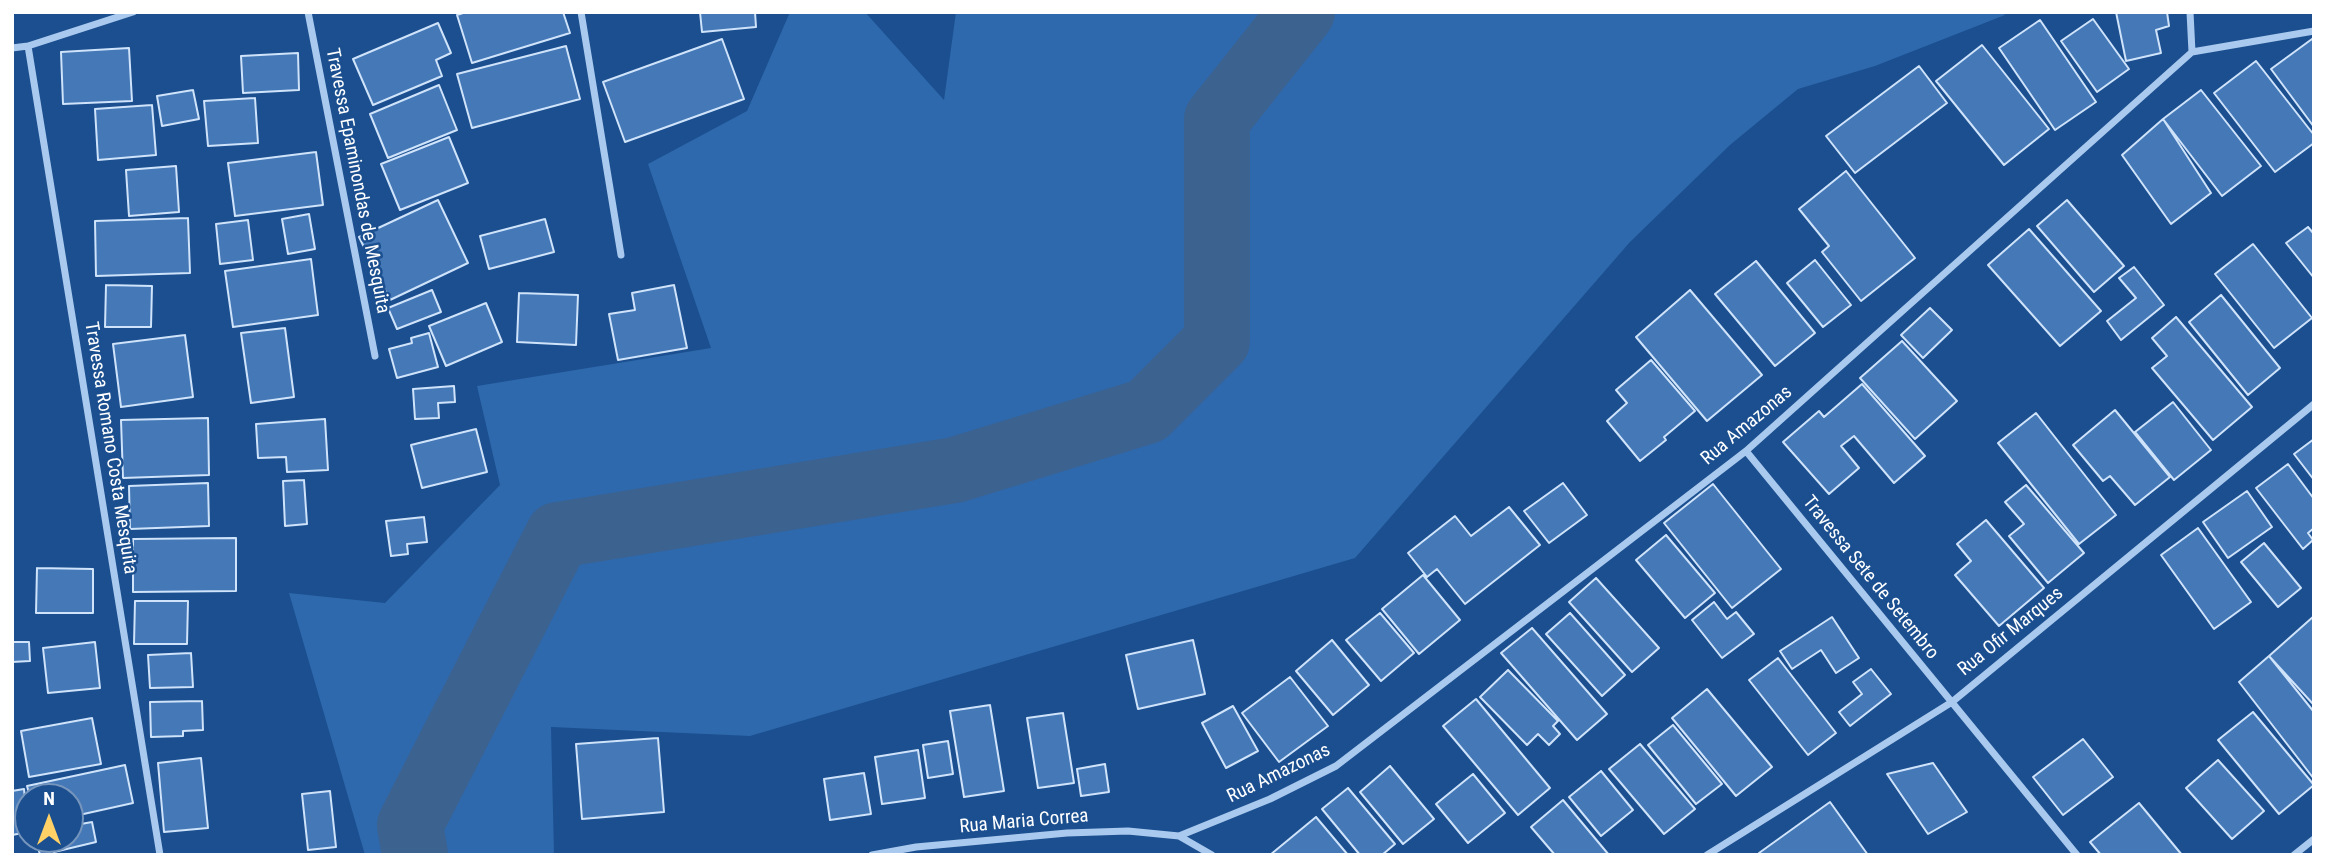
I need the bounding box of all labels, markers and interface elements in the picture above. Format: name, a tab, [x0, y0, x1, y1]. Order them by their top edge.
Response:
street label: Travessa Epaminondas de Mesquita	[320, 46, 394, 316]
street label: Travessa Romano Costa Mesquita	[79, 320, 141, 576]
street label: Rua Amazonas	[1697, 381, 1797, 471]
street label: Travessa Sete de Setembro	[1797, 492, 1943, 664]
street label: Rua Ofir Marques	[1954, 583, 2068, 681]
street label: Rua Amazonas	[1224, 739, 1334, 809]
north arrow	[14, 783, 84, 853]
text: N	[43, 787, 55, 810]
street label: Rua Maria Correa	[958, 805, 1090, 839]

